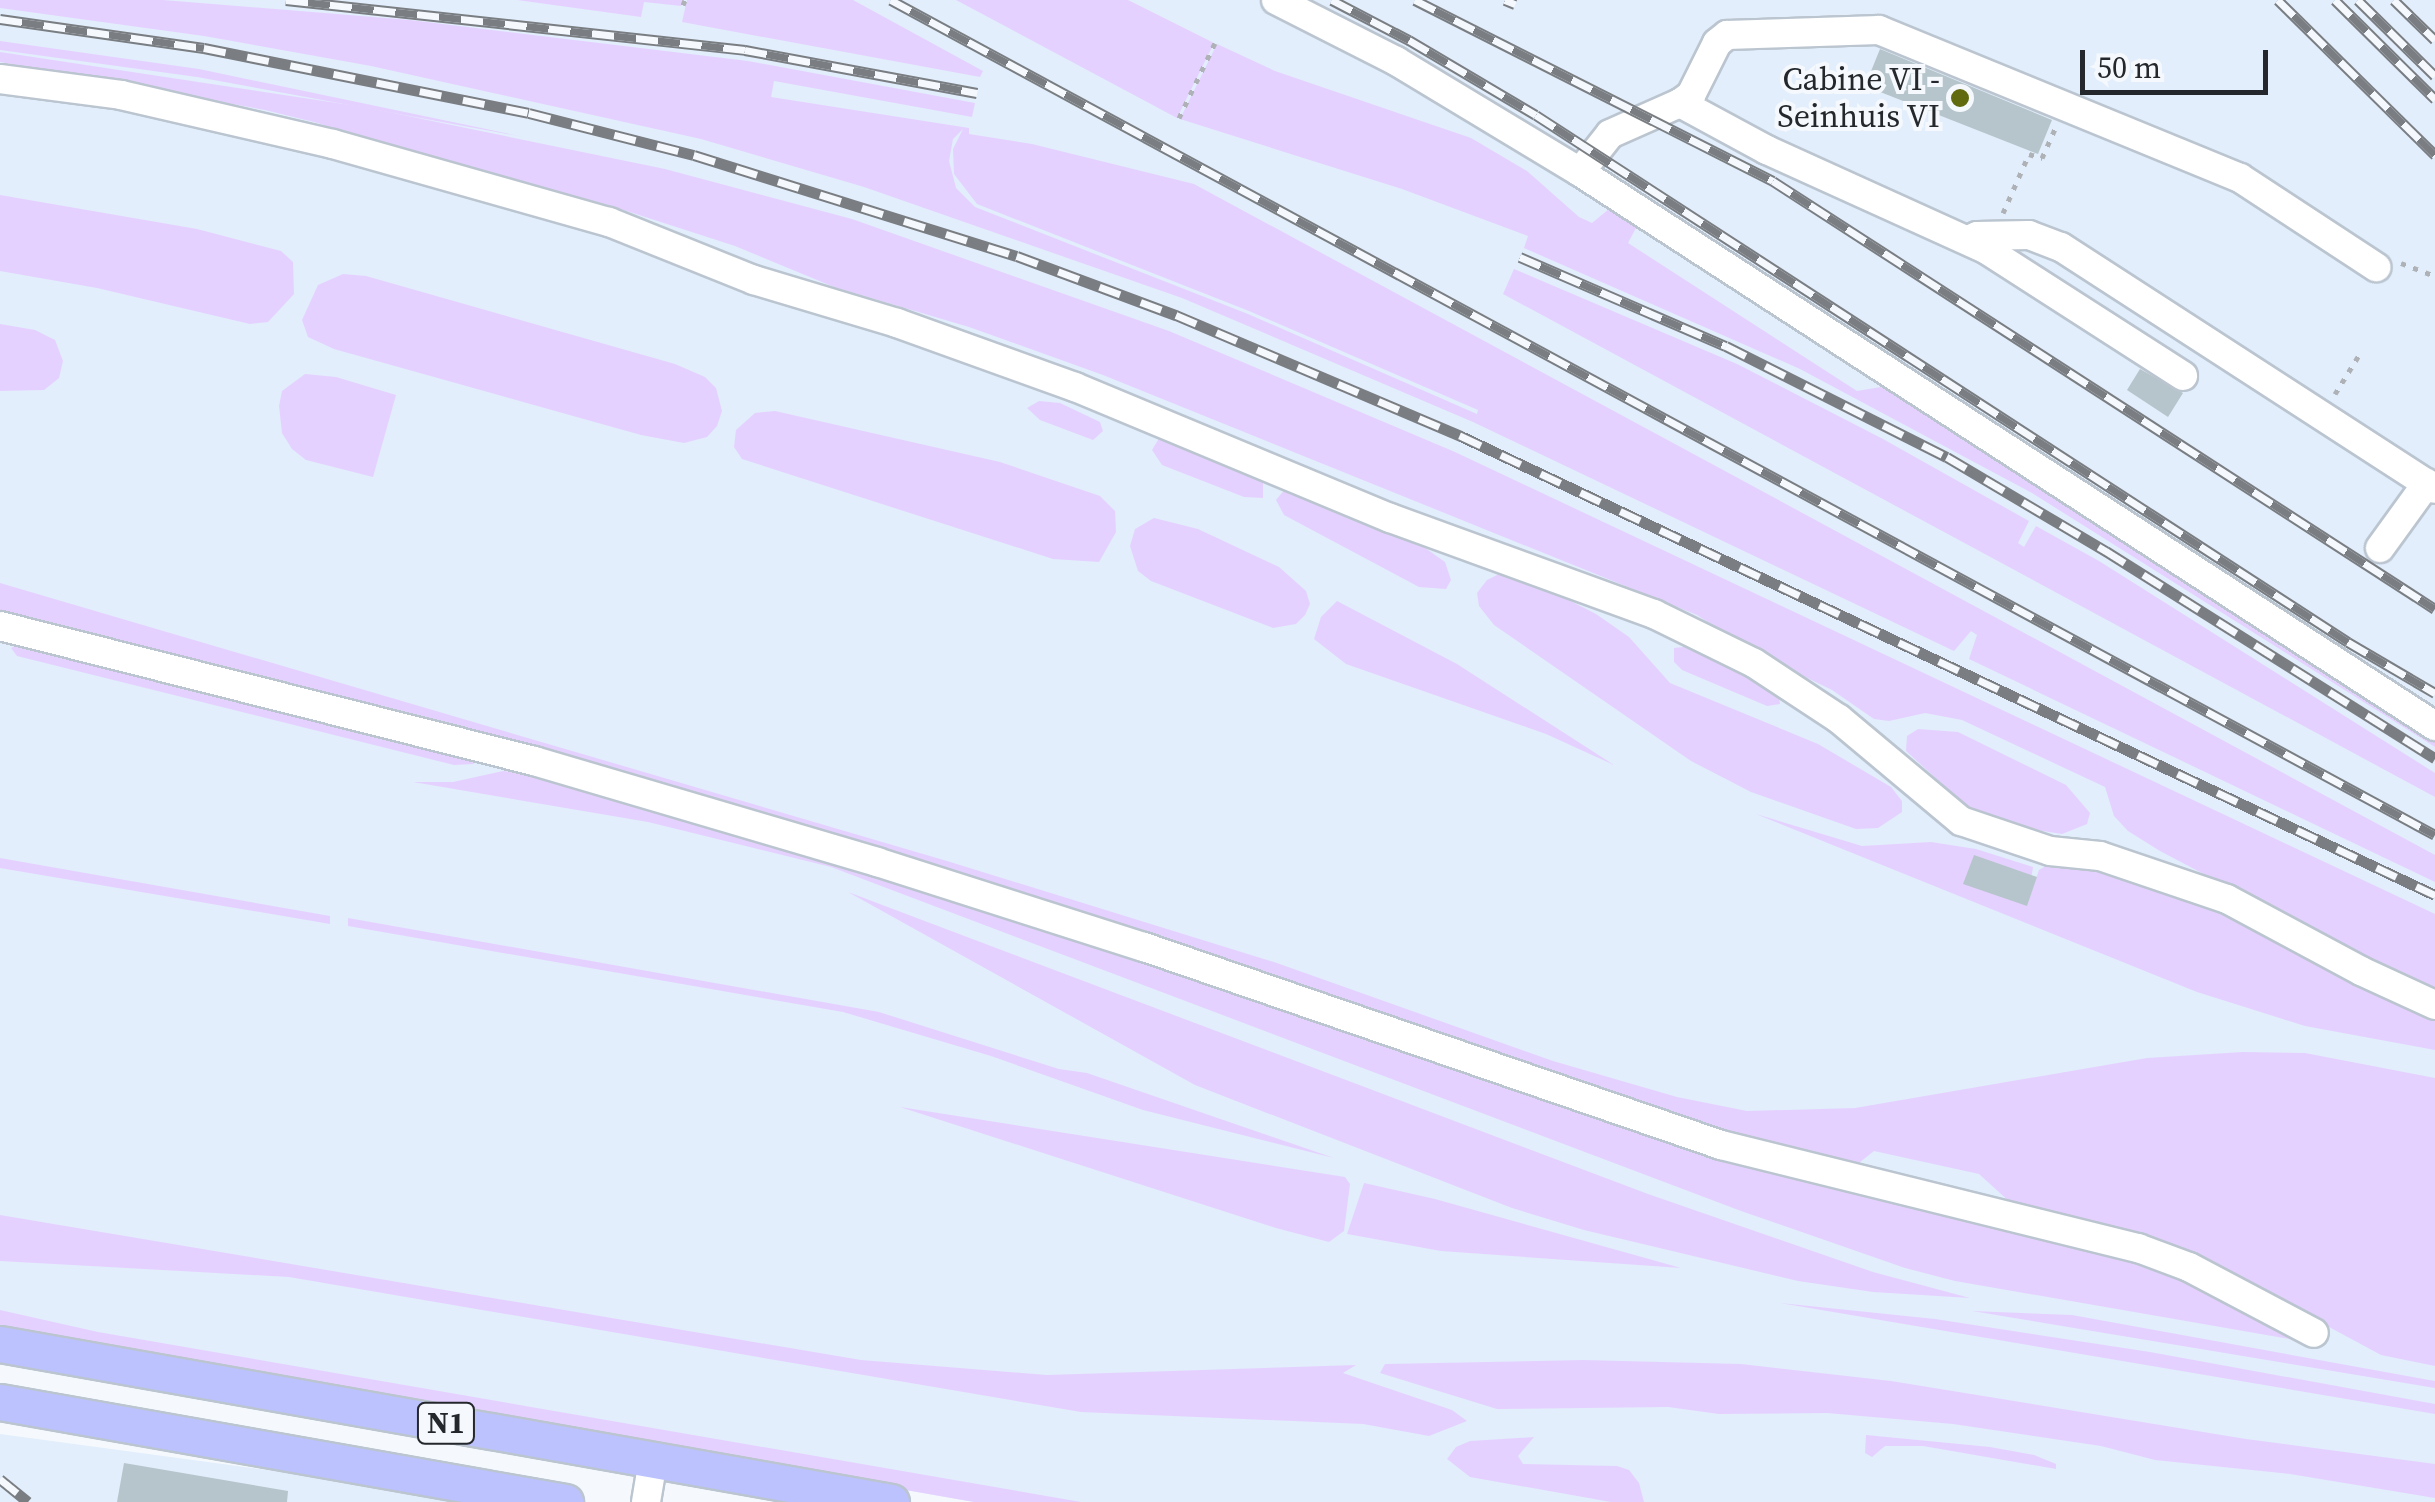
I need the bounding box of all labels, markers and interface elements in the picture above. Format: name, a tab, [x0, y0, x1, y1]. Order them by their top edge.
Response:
scale bar	[2085, 30, 2272, 92]
text: 50 m	[2097, 47, 2161, 88]
place label: Cabine VI - Seinhuis VI	[1776, 61, 1940, 136]
marker: Cabine VI - Seinhuis VI	[1949, 87, 1971, 109]
road number: N1	[416, 1398, 476, 1448]

